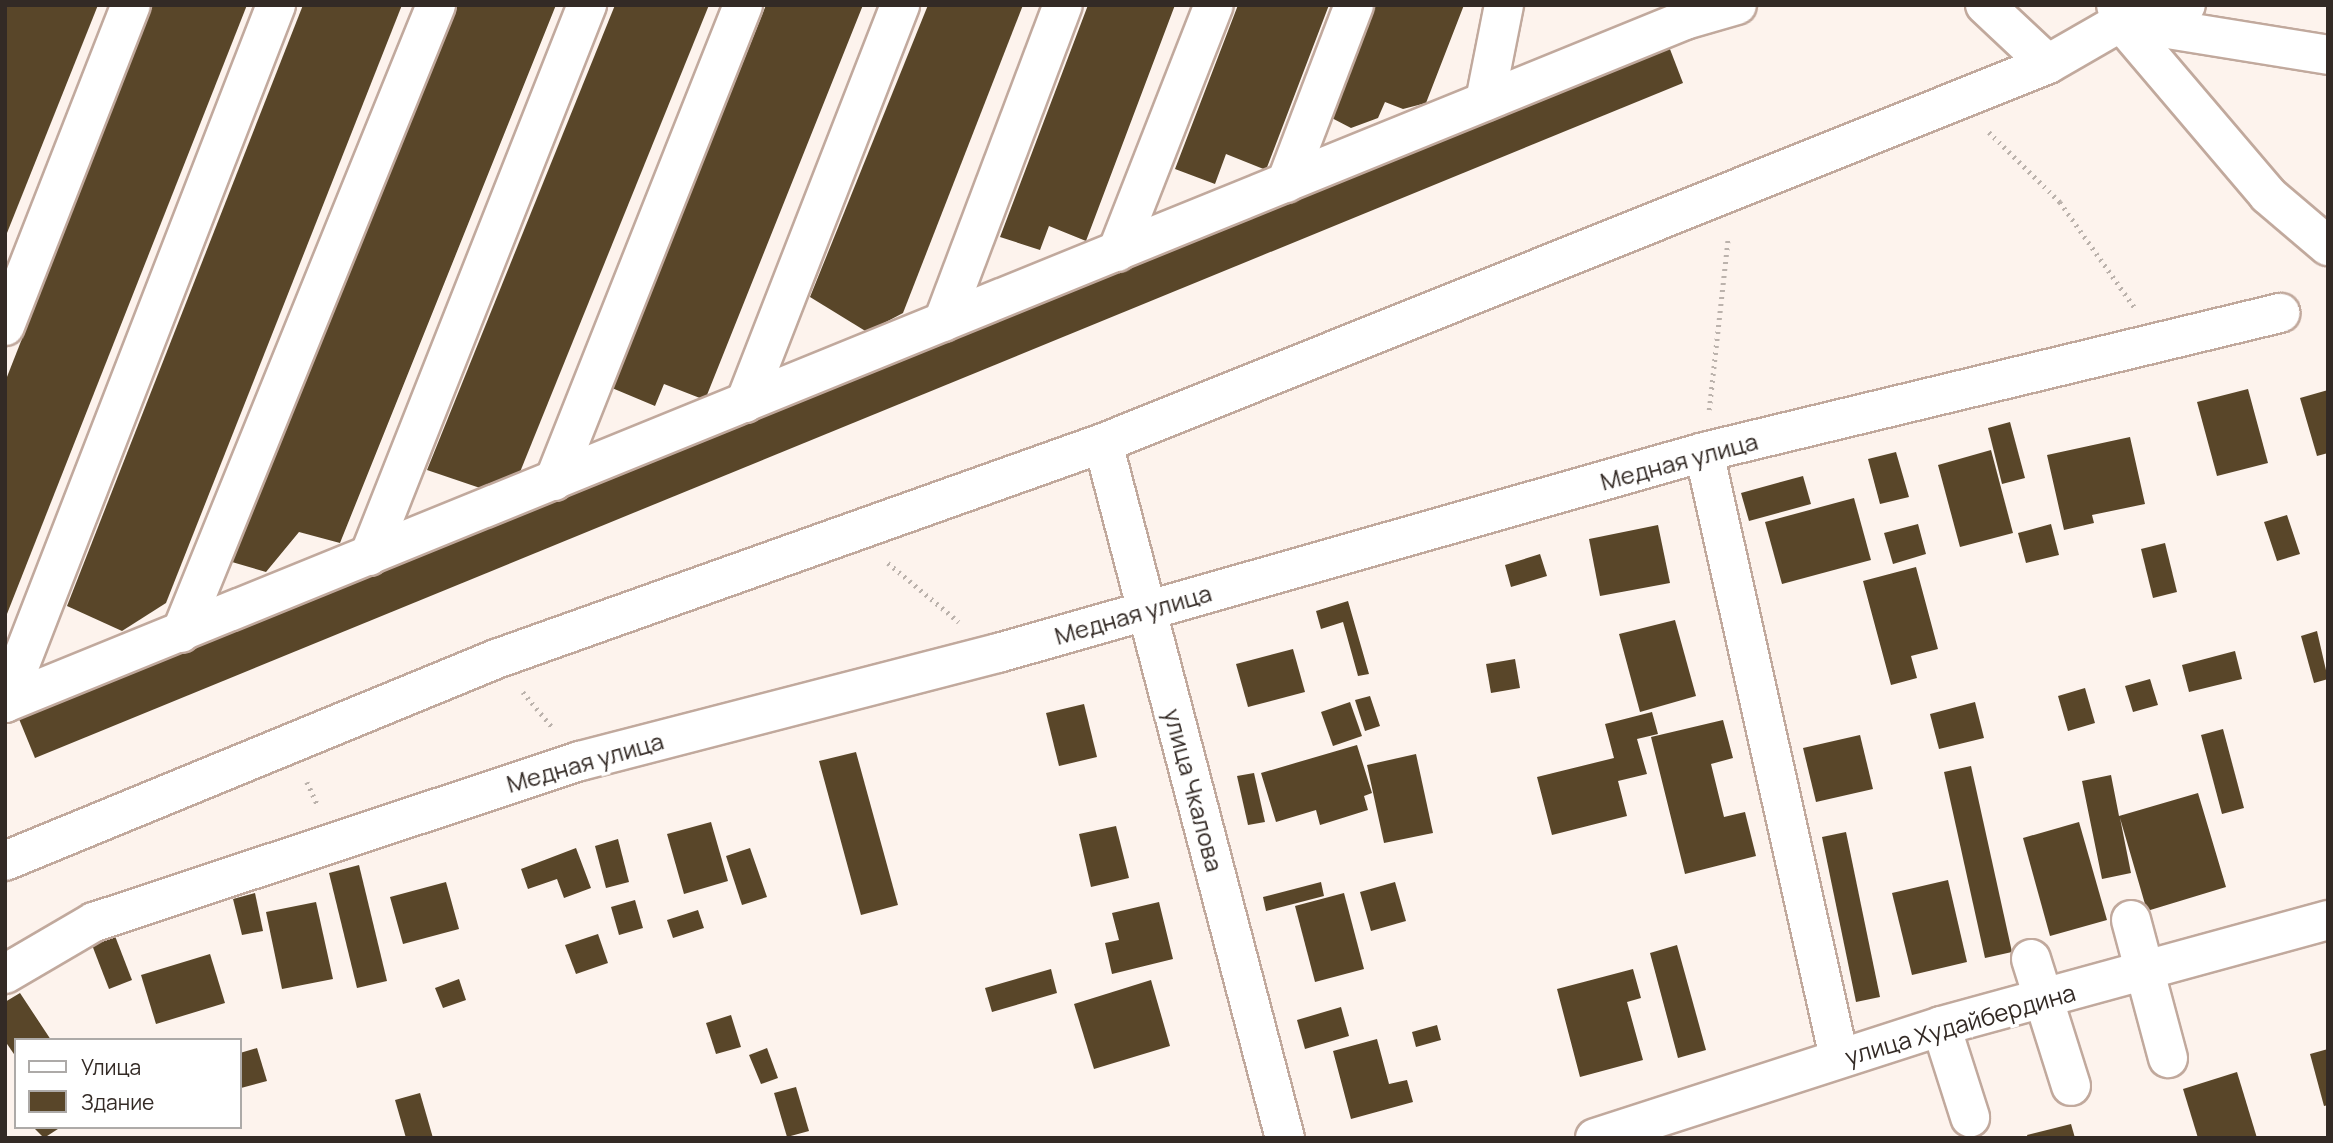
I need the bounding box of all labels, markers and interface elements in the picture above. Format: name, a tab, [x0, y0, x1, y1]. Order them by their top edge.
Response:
street label: Медная улица	[1597, 426, 1761, 496]
street label: Медная улица	[1051, 578, 1215, 650]
street label: улица Чкалова	[1158, 705, 1230, 875]
street label: Медная улица	[503, 726, 667, 798]
street label: улица Худайбердина	[1841, 977, 2079, 1071]
legend	[14, 1038, 242, 1129]
text: Улица	[81, 1053, 141, 1081]
text: Здание	[81, 1088, 154, 1116]

